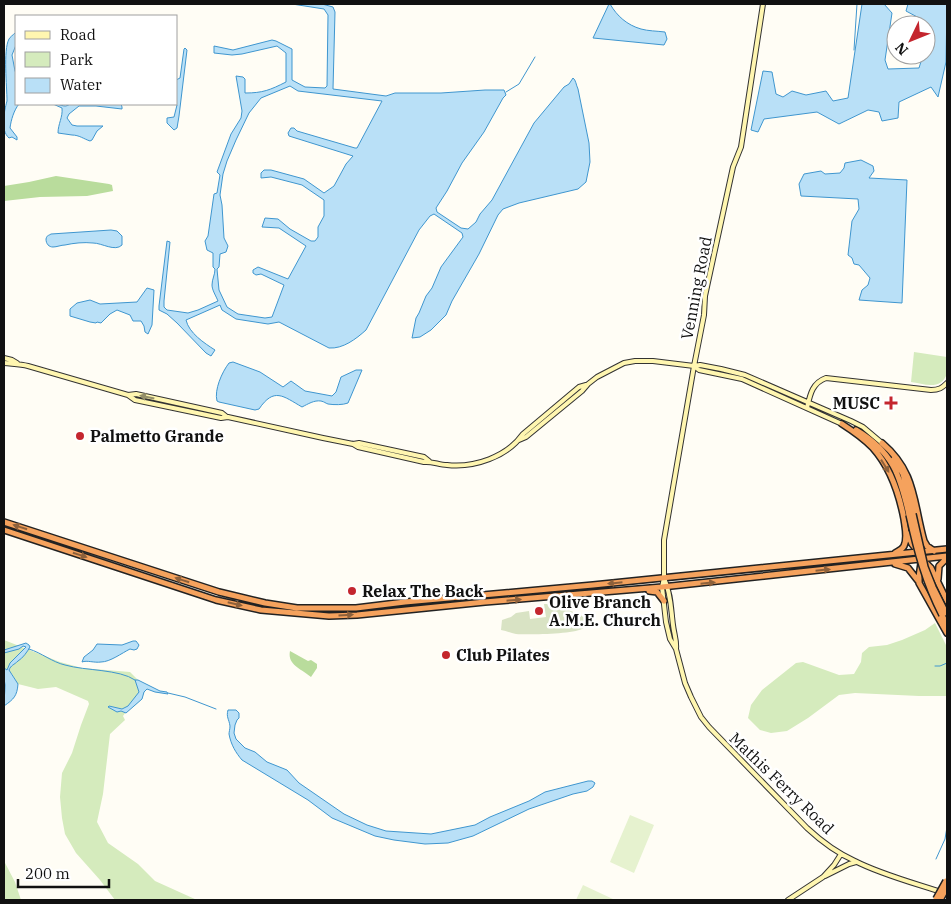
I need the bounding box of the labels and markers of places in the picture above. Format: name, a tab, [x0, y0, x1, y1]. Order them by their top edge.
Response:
place label: MUSC	[833, 393, 880, 413]
marker: MUSC	[884, 396, 898, 410]
place label: Palmetto Grande	[90, 426, 224, 446]
marker: Palmetto Grande	[74, 430, 86, 442]
place label: Relax The Back	[362, 581, 484, 601]
marker: Relax The Back	[346, 585, 358, 597]
place label: Olive Branch A.M.E. Church	[549, 592, 661, 630]
marker: Olive Branch A.M.E. Church	[533, 605, 545, 617]
place label: Club Pilates	[456, 645, 550, 665]
marker: Club Pilates	[440, 649, 452, 661]

